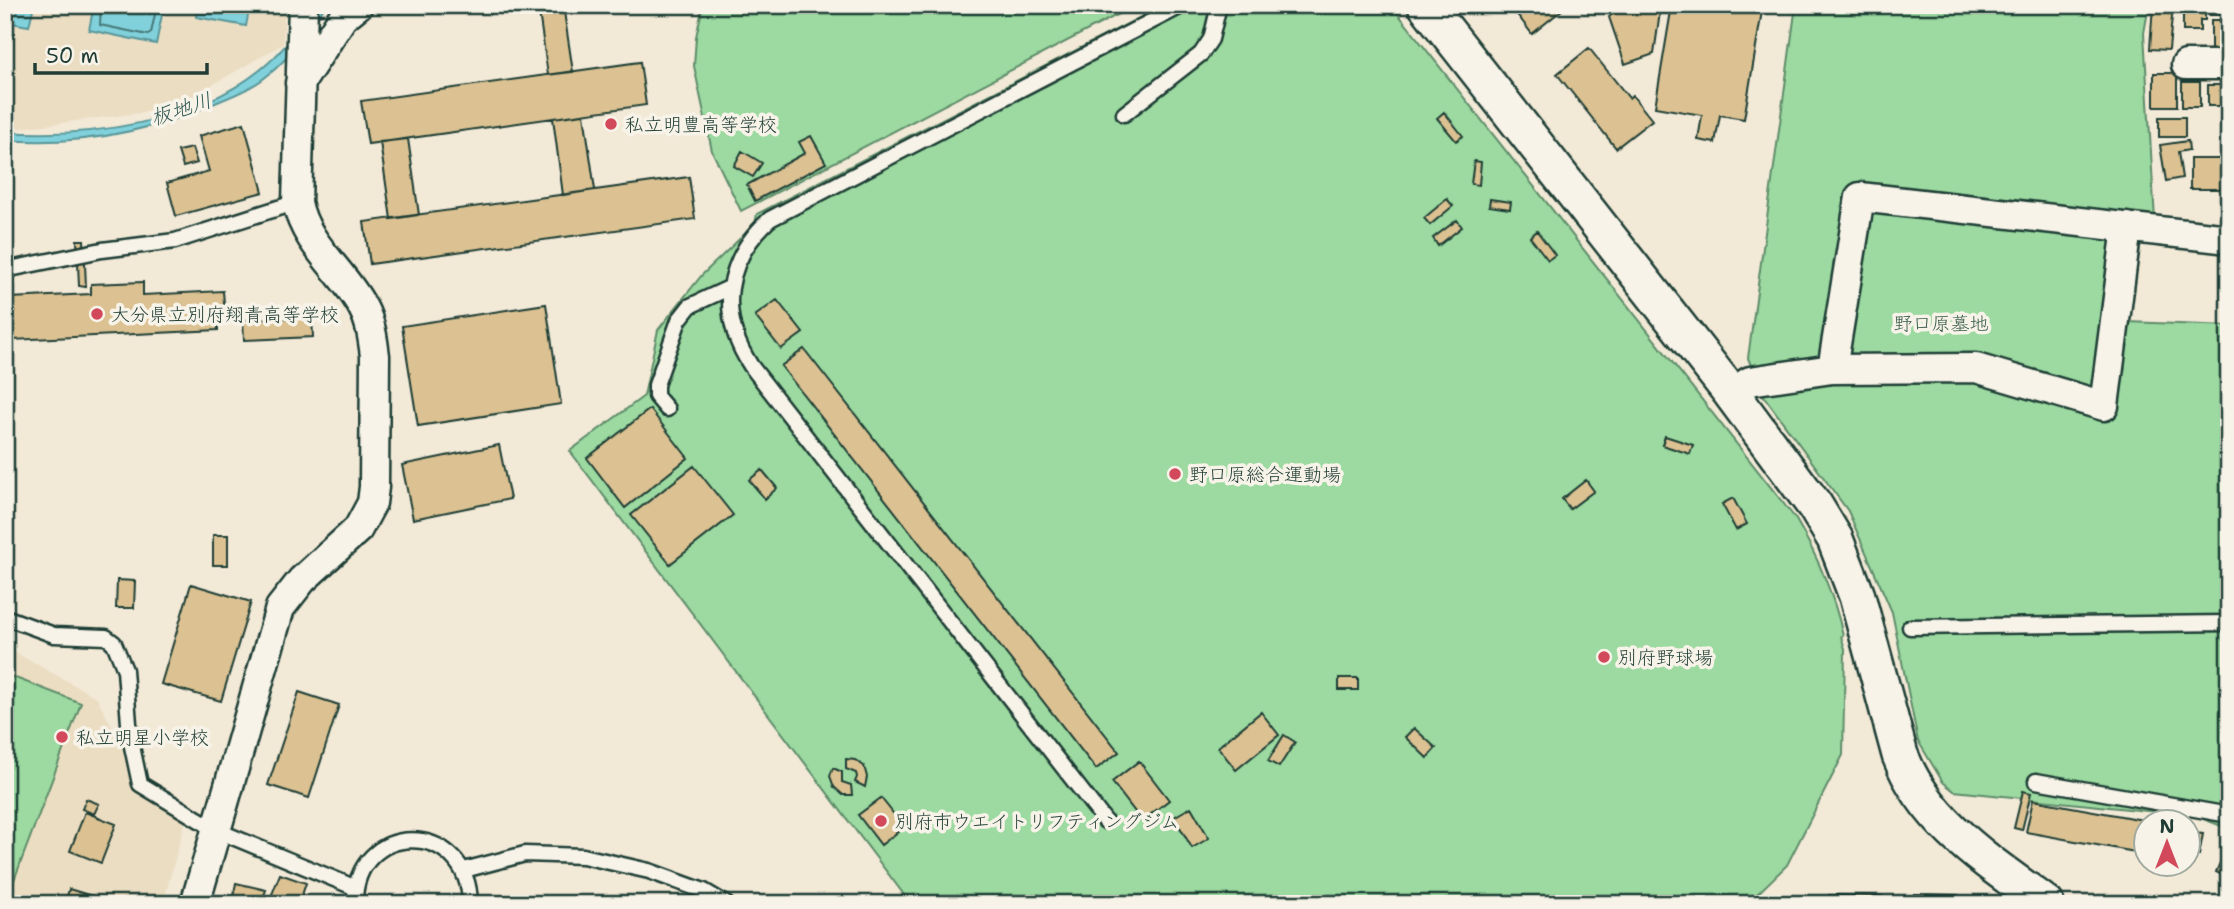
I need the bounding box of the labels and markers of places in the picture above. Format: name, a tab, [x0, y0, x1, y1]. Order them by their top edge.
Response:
place label: 私立明豊高等学校	[625, 112, 777, 137]
marker: 私立明豊高等学校	[603, 116, 619, 132]
place label: 大分県立別府翔青高等学校	[111, 302, 339, 327]
marker: 大分県立別府翔青高等学校	[89, 306, 105, 322]
place label: 野口原総合運動場	[1189, 462, 1341, 487]
marker: 野口原総合運動場	[1167, 466, 1183, 482]
place label: 別府野球場	[1618, 645, 1713, 670]
marker: 別府野球場	[1596, 649, 1612, 665]
place label: 私立明星小学校	[76, 725, 209, 750]
marker: 私立明星小学校	[54, 729, 70, 745]
place label: 別府市ウエイトリフティングジム	[895, 809, 1179, 834]
marker: 別府市ウエイトリフティングジム	[873, 813, 889, 829]

